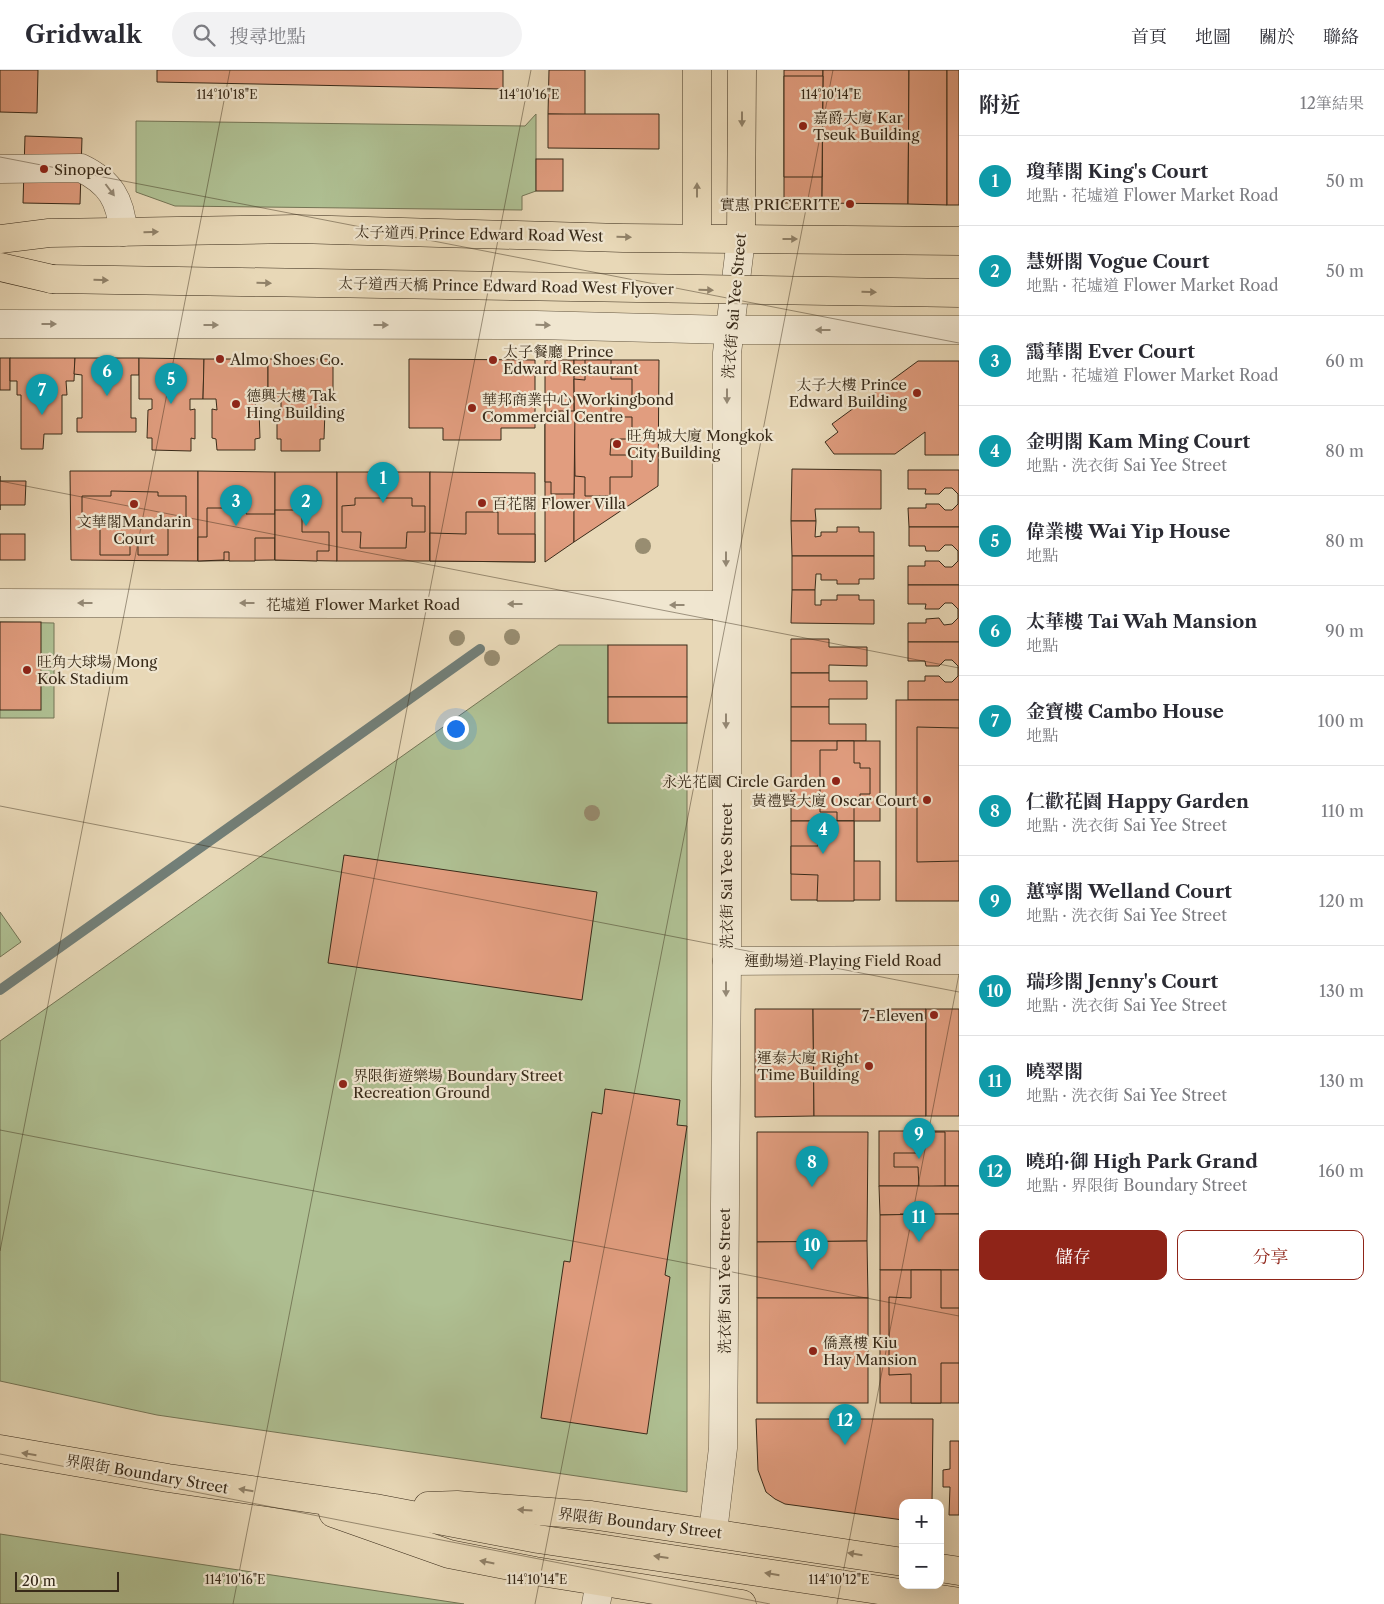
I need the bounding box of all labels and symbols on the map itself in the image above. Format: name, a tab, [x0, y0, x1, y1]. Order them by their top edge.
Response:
text: 114°10'18"E	[196, 87, 258, 102]
text: 114°10'16"E	[499, 87, 559, 102]
text: 114°10'14"E	[801, 87, 861, 102]
place label: 嘉爵大廈 Kar Tseuk Building	[813, 108, 919, 144]
one-way arrow	[737, 111, 745, 127]
marker: 嘉爵大廈 Kar Tseuk Building	[797, 120, 809, 132]
place label: Sinopec	[54, 160, 112, 179]
marker: Sinopec	[38, 163, 50, 175]
one-way arrow	[693, 181, 701, 197]
one-way arrow	[105, 183, 116, 196]
place label: 實惠 PRICERITE	[720, 195, 840, 214]
marker: 實惠 PRICERITE	[844, 198, 856, 210]
street label: 太子道西 Prince Edward Road West	[354, 222, 604, 246]
one-way arrow	[143, 228, 159, 236]
street label: 洗衣街 Sai Yee Street	[718, 232, 750, 380]
one-way arrow	[617, 234, 633, 242]
one-way arrow	[782, 235, 798, 243]
street label: 太子道西天橋 Prince Edward Road West Flyover	[338, 274, 675, 298]
one-way arrow	[93, 276, 109, 284]
one-way arrow	[256, 279, 272, 287]
one-way arrow	[698, 286, 714, 294]
one-way arrow	[861, 288, 877, 296]
one-way arrow	[41, 320, 57, 328]
one-way arrow	[203, 321, 219, 329]
one-way arrow	[373, 321, 389, 329]
one-way arrow	[535, 321, 551, 329]
one-way arrow	[815, 326, 831, 334]
place label: 太子餐廳 Prince Edward Restaurant	[503, 342, 639, 378]
place label: Almo Shoes Co.	[229, 350, 344, 369]
marker: Almo Shoes Co.	[214, 353, 226, 365]
marker: 太子餐廳 Prince Edward Restaurant	[487, 354, 499, 366]
pin: 6	[91, 355, 123, 396]
pin: 5	[155, 363, 187, 404]
pin: 7	[26, 374, 58, 415]
place label: 太子大樓 Prince Edward Building	[789, 375, 907, 411]
place label: 德興大樓 Tak Hing Building	[246, 386, 345, 422]
marker: 太子大樓 Prince Edward Building	[911, 387, 923, 399]
one-way arrow	[723, 388, 731, 404]
place label: 華邦商業中心 Workingbond Commercial Centre	[482, 390, 674, 426]
marker: 德興大樓 Tak Hing Building	[230, 398, 242, 410]
marker: 華邦商業中心 Workingbond Commercial Centre	[466, 402, 478, 414]
place label: 旺角城大廈 Mongkok City Building	[627, 426, 775, 462]
marker: 旺角城大廈 Mongkok City Building	[611, 438, 623, 450]
pin: 1	[367, 462, 399, 503]
pin: 3	[220, 485, 252, 526]
pin: 2	[290, 485, 322, 526]
place label: 百花閣 Flower Villa	[492, 494, 626, 513]
marker: 百花閣 Flower Villa	[476, 497, 488, 509]
marker: 文華閣Mandarin Court	[128, 498, 140, 510]
place label: 文華閣Mandarin Court	[77, 512, 192, 548]
one-way arrow	[722, 551, 730, 567]
street label: 花墟道 Flower Market Road	[266, 595, 460, 614]
one-way arrow	[77, 599, 93, 607]
one-way arrow	[239, 599, 255, 607]
one-way arrow	[507, 600, 523, 608]
one-way arrow	[669, 601, 685, 609]
place label: 旺角大球場 Mong Kok Stadium	[37, 652, 157, 688]
marker: 旺角大球場 Mong Kok Stadium	[21, 664, 33, 676]
one-way arrow	[722, 713, 730, 729]
your location	[443, 716, 469, 742]
place label: 永光花園 Circle Garden	[662, 772, 827, 791]
marker: 永光花園 Circle Garden	[830, 775, 842, 787]
place label: 黃禮賢大廈 Oscar Court	[752, 791, 918, 810]
marker: 黃禮賢大廈 Oscar Court	[921, 794, 933, 806]
street label: 洗衣街 Sai Yee Street	[717, 802, 736, 949]
pin: 4	[807, 813, 839, 854]
street label: 運動場道 Playing Field Road	[744, 951, 942, 970]
one-way arrow	[722, 981, 730, 997]
place label: 7-Eleven	[862, 1006, 925, 1025]
marker: 7-Eleven	[928, 1009, 940, 1021]
place label: 運泰大廈 Right Time Building	[757, 1048, 860, 1084]
marker: 運泰大廈 Right Time Building	[863, 1060, 875, 1072]
place label: 界限街遊樂場 Boundary Street Recreation Ground	[353, 1066, 564, 1102]
marker: 界限街遊樂場 Boundary Street Recreation Ground	[337, 1078, 349, 1090]
pin: 9	[903, 1118, 935, 1159]
pin: 8	[796, 1146, 828, 1187]
pin: 11	[903, 1201, 935, 1242]
street label: 洗衣街 Sai Yee Street	[715, 1207, 734, 1354]
pin: 10	[796, 1229, 828, 1270]
place label: 僑熹樓 Kiu Hay Mansion	[823, 1333, 918, 1369]
marker: 僑熹樓 Kiu Hay Mansion	[807, 1345, 819, 1357]
pin: 12	[829, 1404, 861, 1445]
one-way arrow	[21, 1450, 37, 1458]
street label: 界限街 Boundary Street	[64, 1450, 231, 1498]
one-way arrow	[238, 1486, 254, 1494]
street label: 界限街 Boundary Street	[557, 1504, 724, 1543]
one-way arrow	[517, 1506, 533, 1514]
one-way arrow	[846, 1550, 862, 1558]
one-way arrow	[653, 1553, 669, 1561]
one-way arrow	[479, 1557, 495, 1565]
scale bar	[15, 1569, 119, 1592]
one-way arrow	[764, 1570, 780, 1578]
text: 114°10'16"E	[205, 1572, 265, 1587]
text: 114°10'14"E	[507, 1572, 567, 1587]
text: 114°10'12"E	[809, 1572, 869, 1587]

